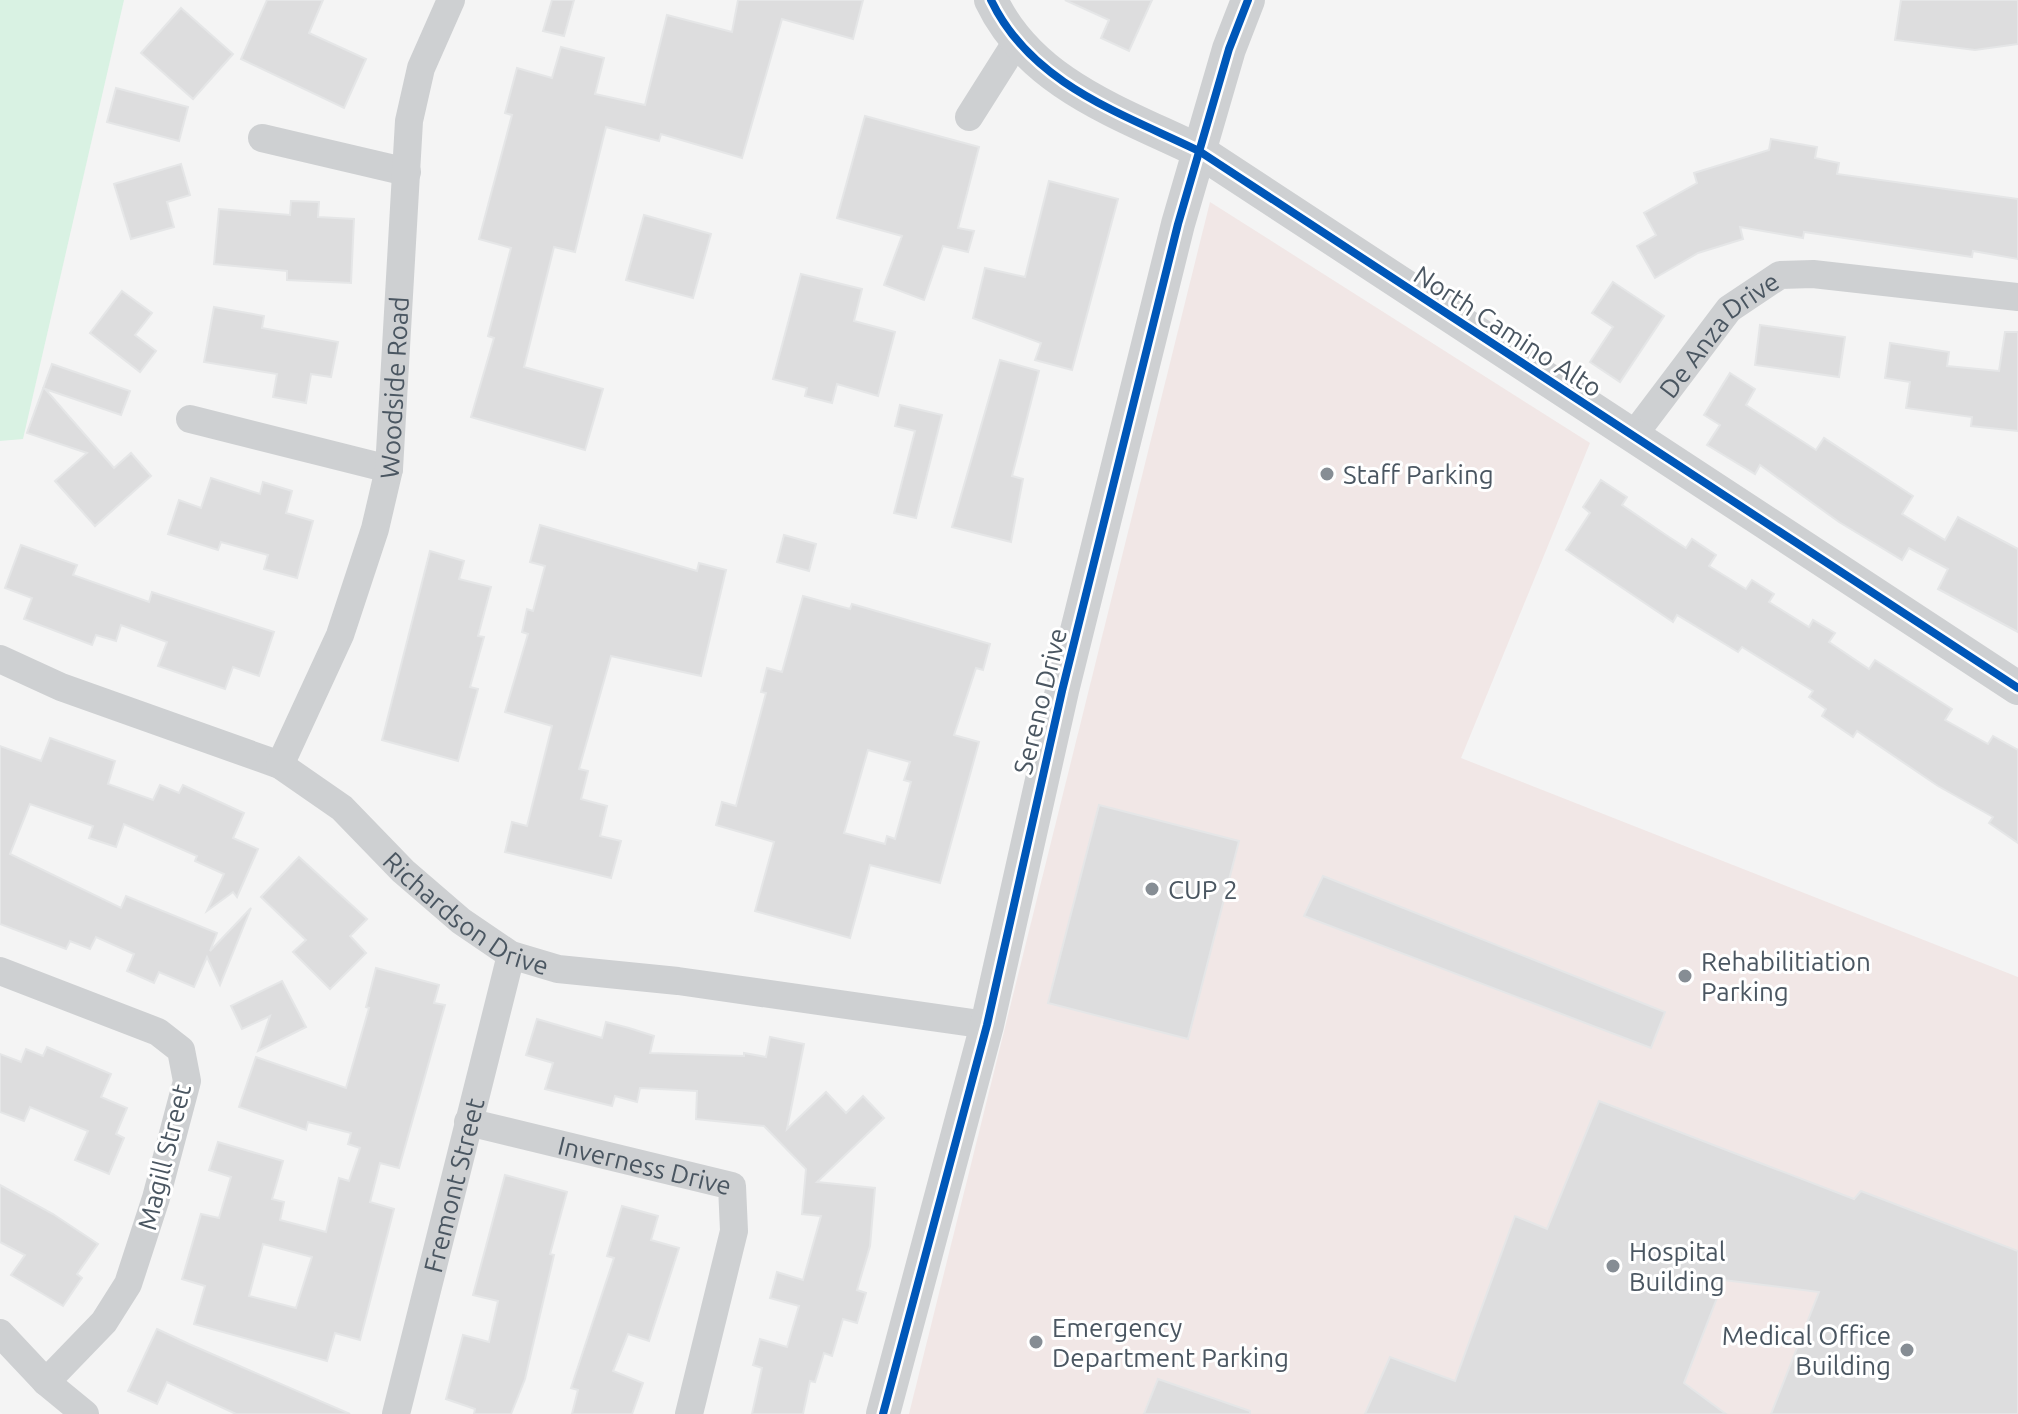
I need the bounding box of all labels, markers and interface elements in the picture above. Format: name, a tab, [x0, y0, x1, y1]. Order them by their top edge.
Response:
street label: North Camino Alto	[1409, 260, 1607, 402]
street label: De Anza Drive	[1653, 266, 1784, 403]
street label: Woodside Road	[374, 296, 413, 479]
place label: Staff Parking	[1343, 460, 1494, 489]
marker: Staff Parking	[1318, 465, 1336, 483]
street label: Sereno Drive	[1008, 625, 1072, 777]
street label: Richardson Drive	[378, 846, 552, 980]
place label: CUP 2	[1168, 875, 1238, 904]
marker: CUP 2	[1143, 880, 1161, 898]
place label: Rehabilitiation Parking	[1701, 947, 1871, 1006]
marker: Rehabilitiation Parking	[1676, 967, 1694, 985]
street label: Magill Street	[132, 1081, 196, 1233]
street label: Fremont Street	[418, 1095, 489, 1275]
street label: Inverness Drive	[555, 1130, 735, 1200]
place label: Hospital Building	[1629, 1237, 1726, 1296]
marker: Hospital Building	[1604, 1257, 1622, 1275]
place label: Emergency Department Parking	[1052, 1313, 1289, 1372]
place label: Medical Office Building	[1722, 1321, 1891, 1380]
marker: Emergency Department Parking	[1027, 1333, 1045, 1351]
marker: Medical Office Building	[1898, 1341, 1916, 1359]

